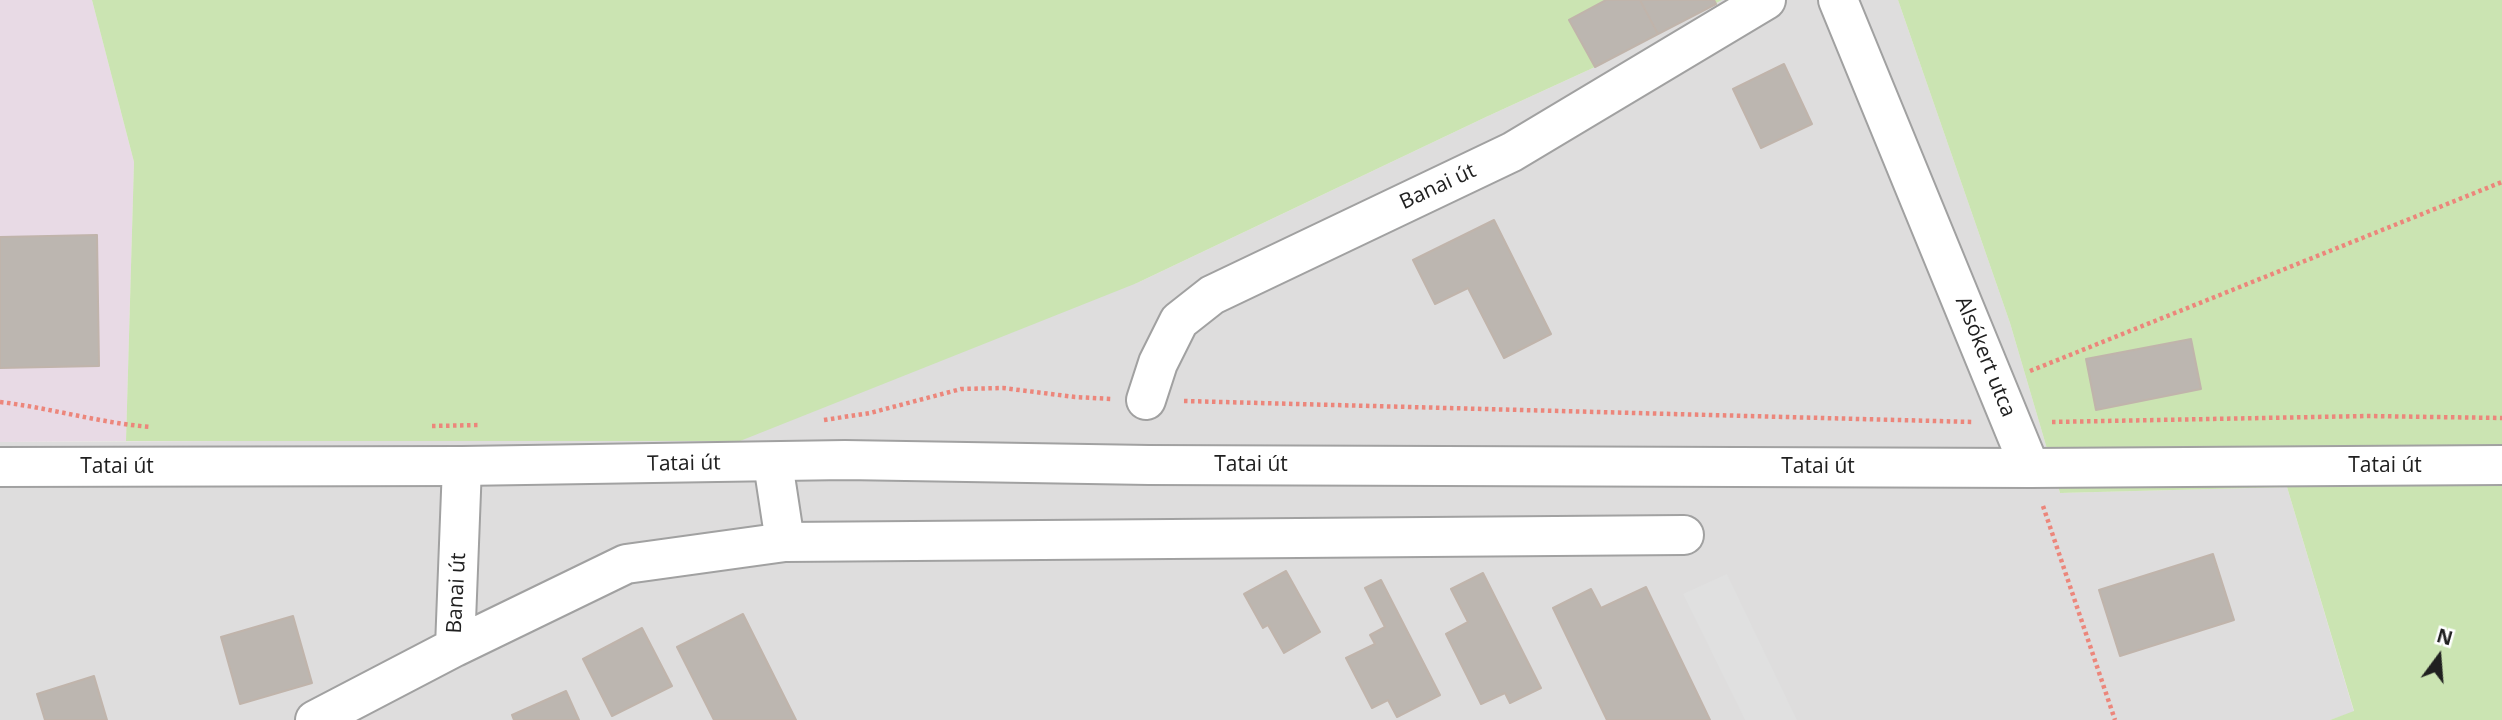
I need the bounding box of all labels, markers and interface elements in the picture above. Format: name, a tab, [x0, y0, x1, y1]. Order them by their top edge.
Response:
street label: Banai út	[1396, 158, 1480, 216]
street label: Alsókert utca	[1949, 293, 2021, 421]
street label: Tatai út	[647, 451, 721, 477]
street label: Tatai út	[1214, 452, 1288, 478]
street label: Tatai út	[2348, 453, 2422, 479]
street label: Tatai út	[80, 454, 154, 480]
street label: Tatai út	[1781, 454, 1855, 480]
street label: Banai út	[442, 552, 472, 634]
north arrow	[2404, 622, 2474, 692]
text: N	[2434, 622, 2456, 651]

